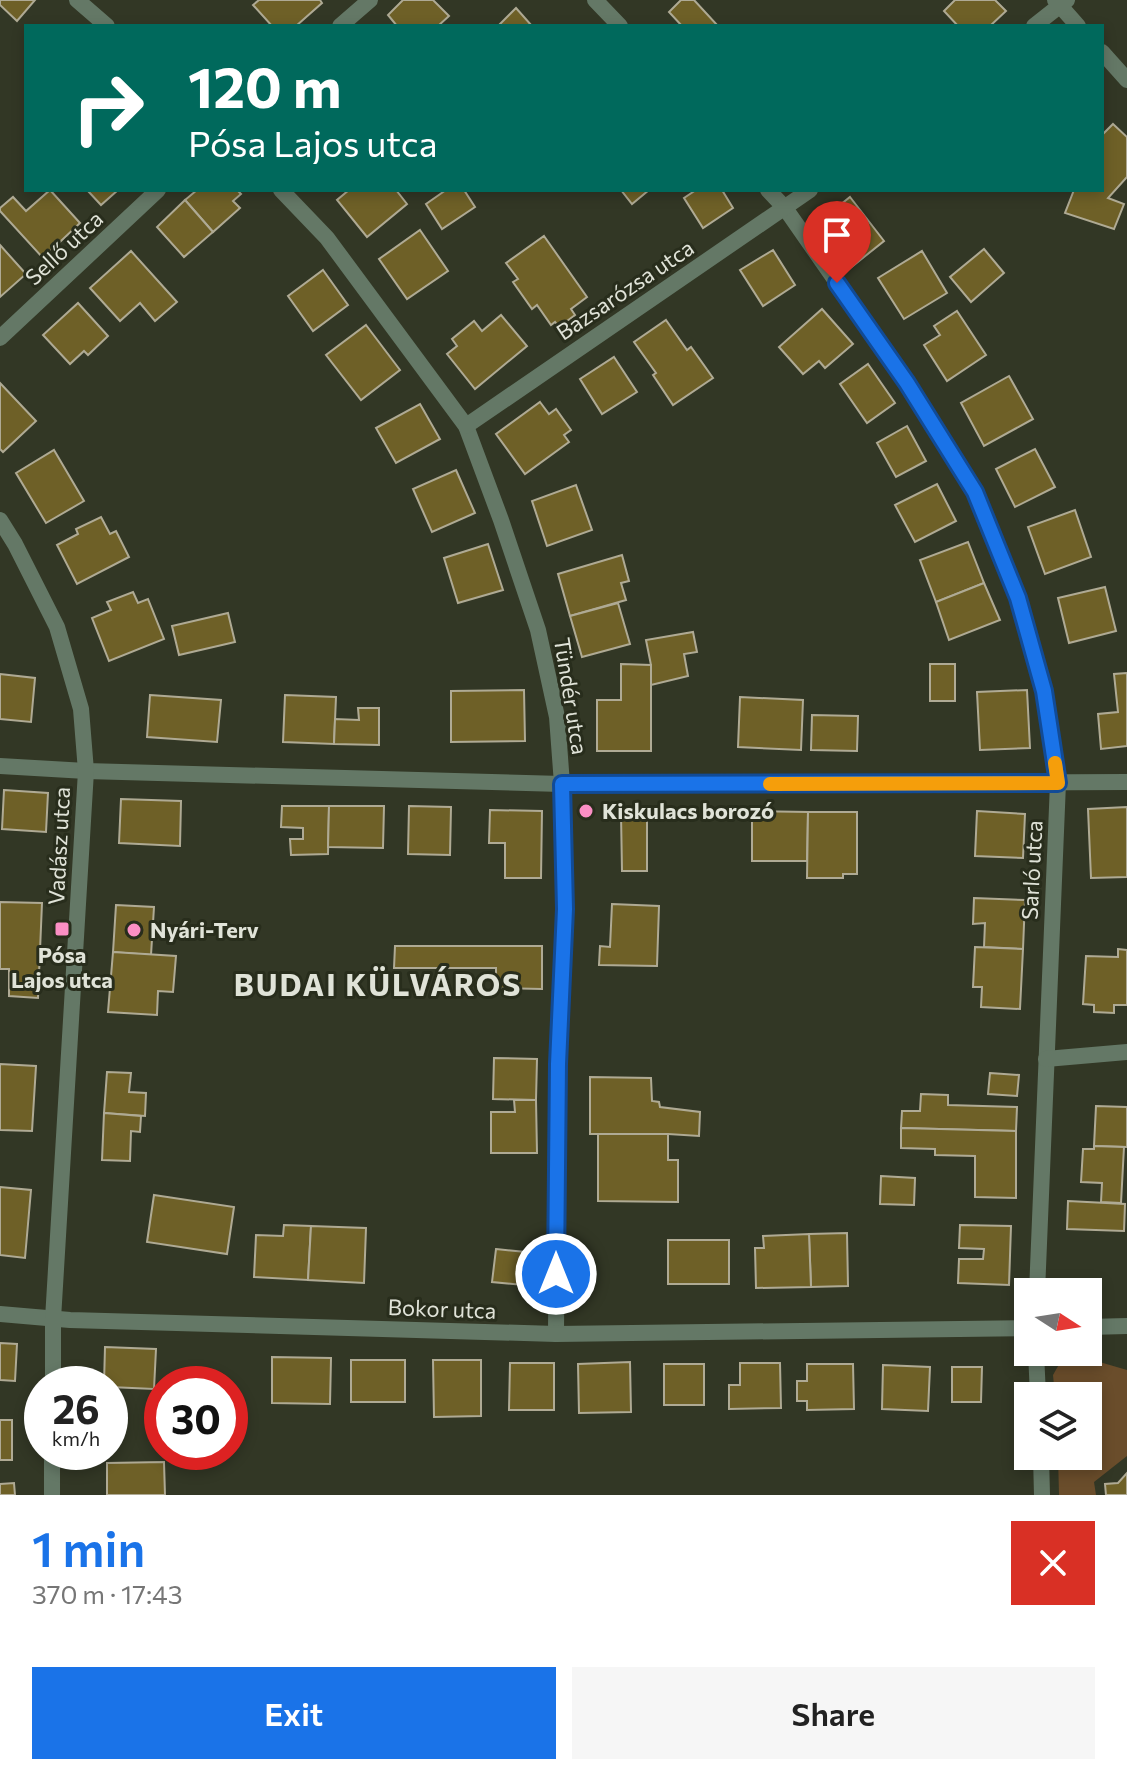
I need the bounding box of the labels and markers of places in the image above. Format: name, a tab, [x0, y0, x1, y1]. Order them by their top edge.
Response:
pin	[803, 201, 871, 283]
place label: Kiskulacs borozó	[602, 797, 774, 824]
marker: Kiskulacs borozó	[577, 802, 595, 820]
place label: Nyári-Terv	[150, 916, 259, 943]
marker: Pósa Lajos utca	[53, 920, 71, 938]
marker: Nyári-Terv	[125, 921, 143, 939]
place label: Pósa Lajos utca	[11, 941, 113, 993]

